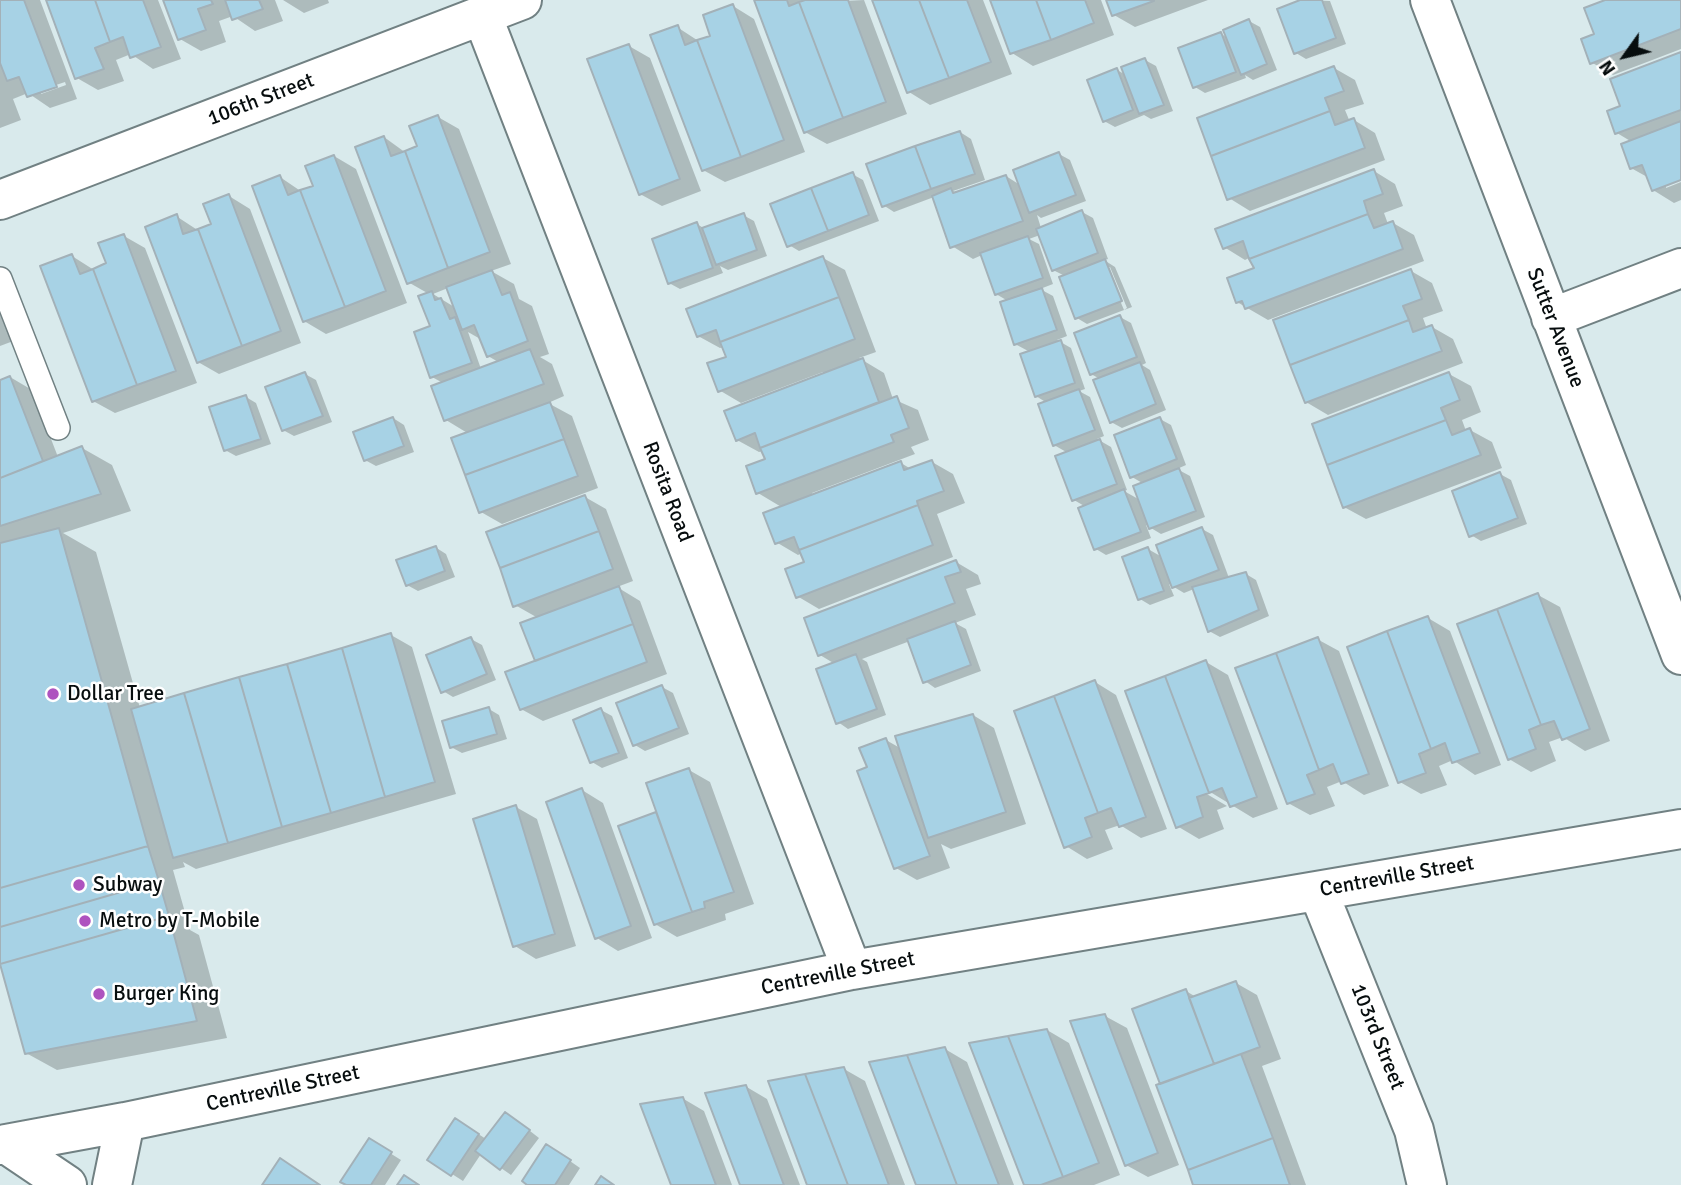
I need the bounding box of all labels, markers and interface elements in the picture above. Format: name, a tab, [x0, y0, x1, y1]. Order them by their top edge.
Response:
north arrow	[1590, 21, 1660, 91]
text: N	[1594, 56, 1621, 80]
street label: 106th Street	[204, 68, 318, 132]
street label: Sutter Avenue	[1521, 265, 1589, 391]
street label: Rosita Road	[636, 438, 698, 546]
place label: Dollar Tree	[67, 681, 164, 707]
marker: Dollar Tree	[45, 686, 61, 702]
street label: Centreville Street	[1318, 851, 1476, 903]
place label: Subway	[93, 872, 162, 898]
marker: Subway	[71, 877, 87, 893]
place label: Metro by T-Mobile	[99, 908, 260, 934]
marker: Metro by T-Mobile	[77, 913, 93, 929]
street label: Centreville Street	[759, 947, 917, 1001]
street label: 103rd Street	[1344, 980, 1410, 1094]
place label: Burger King	[113, 981, 219, 1007]
marker: Burger King	[91, 986, 107, 1002]
street label: Centreville Street	[204, 1060, 362, 1118]

